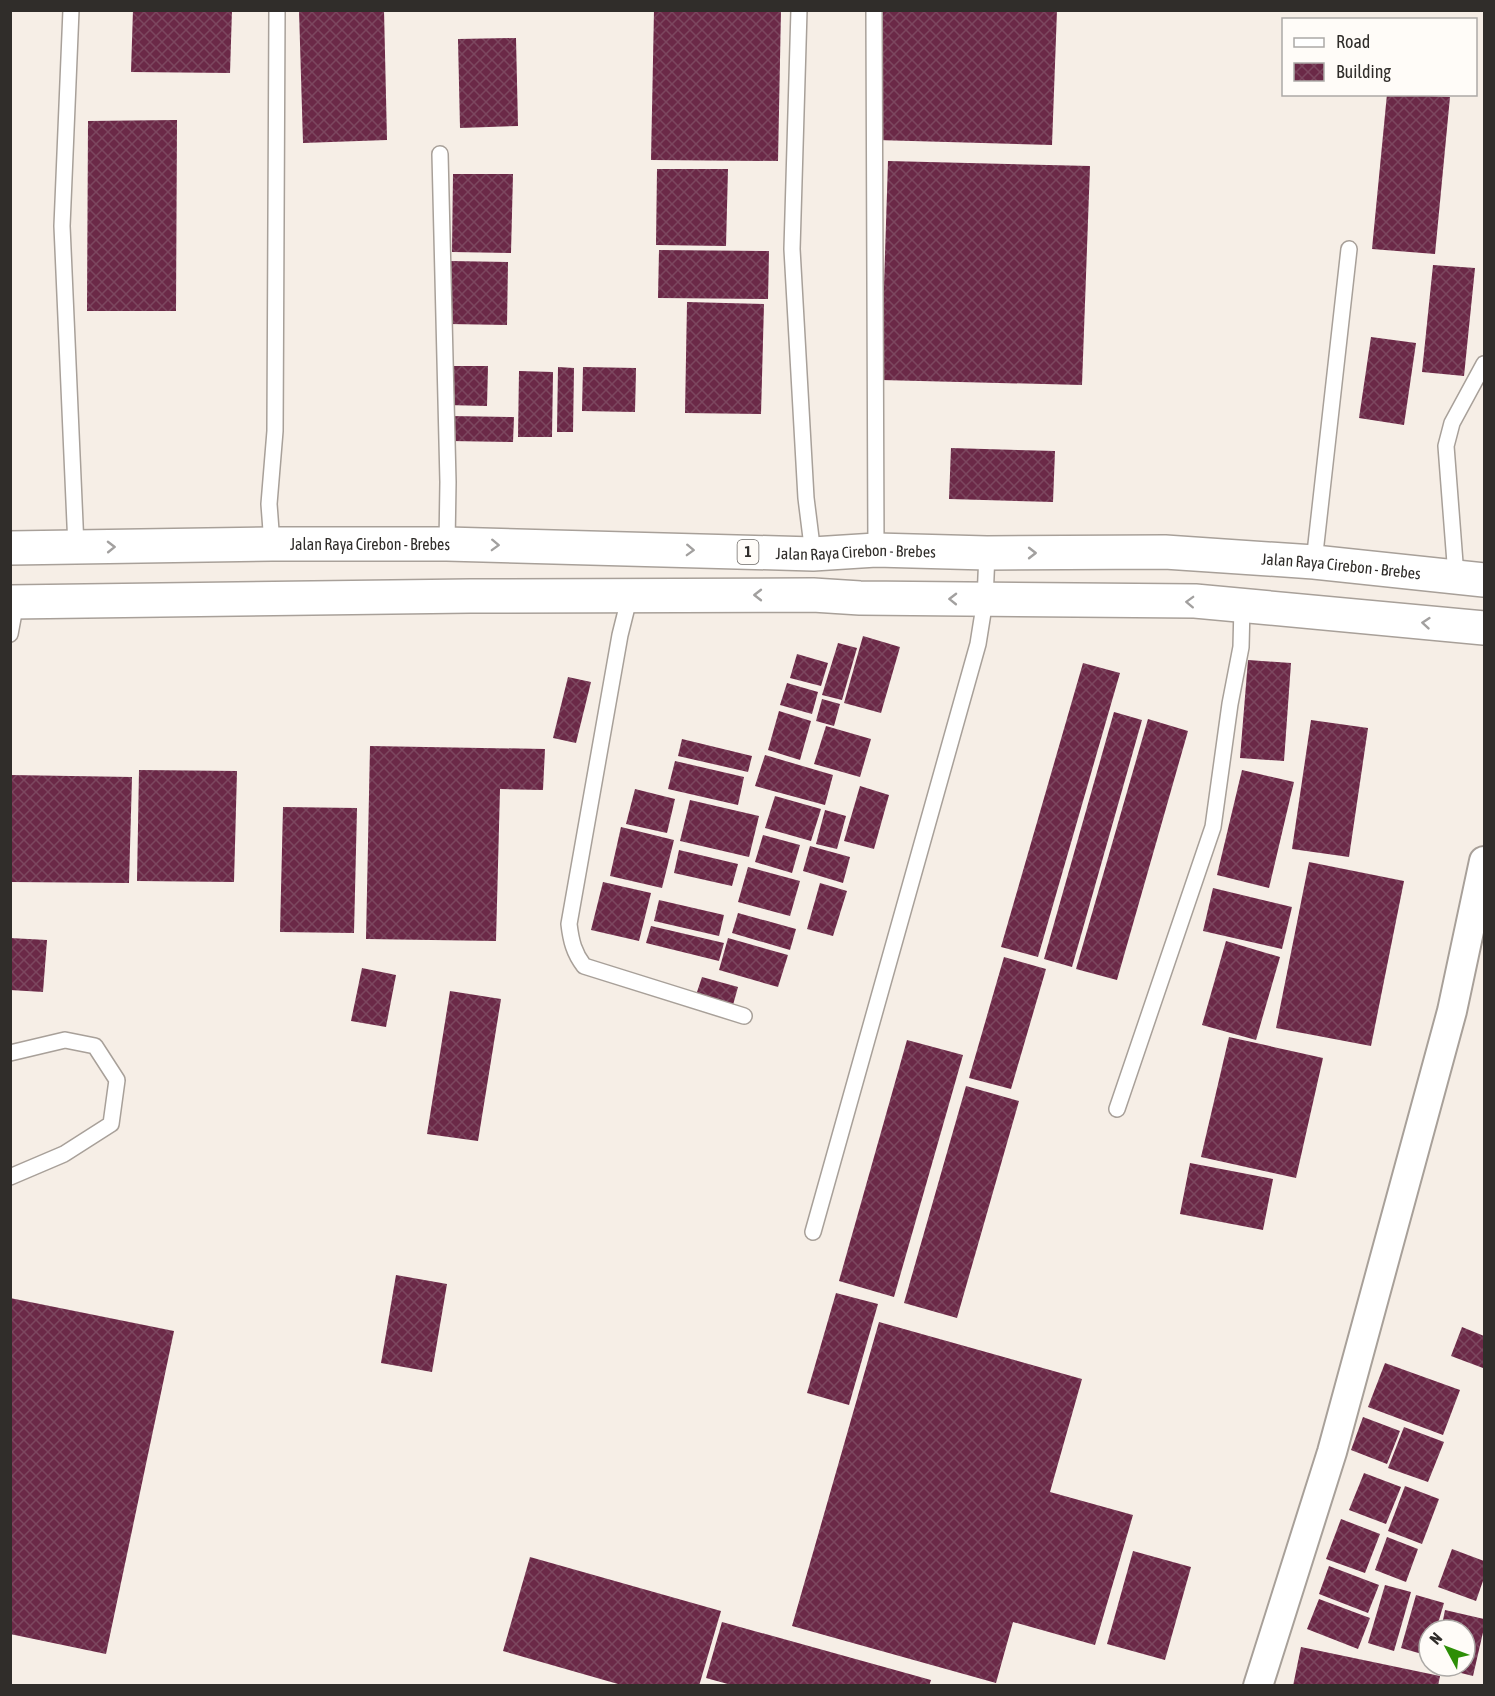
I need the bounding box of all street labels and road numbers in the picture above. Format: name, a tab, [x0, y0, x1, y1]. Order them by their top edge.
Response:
street label: Jalan Raya Cirebon - Brebes	[290, 535, 451, 554]
road number: 1	[738, 540, 758, 564]
street label: Jalan Raya Cirebon - Brebes	[776, 541, 936, 563]
street label: Jalan Raya Cirebon - Brebes	[1261, 549, 1422, 582]

